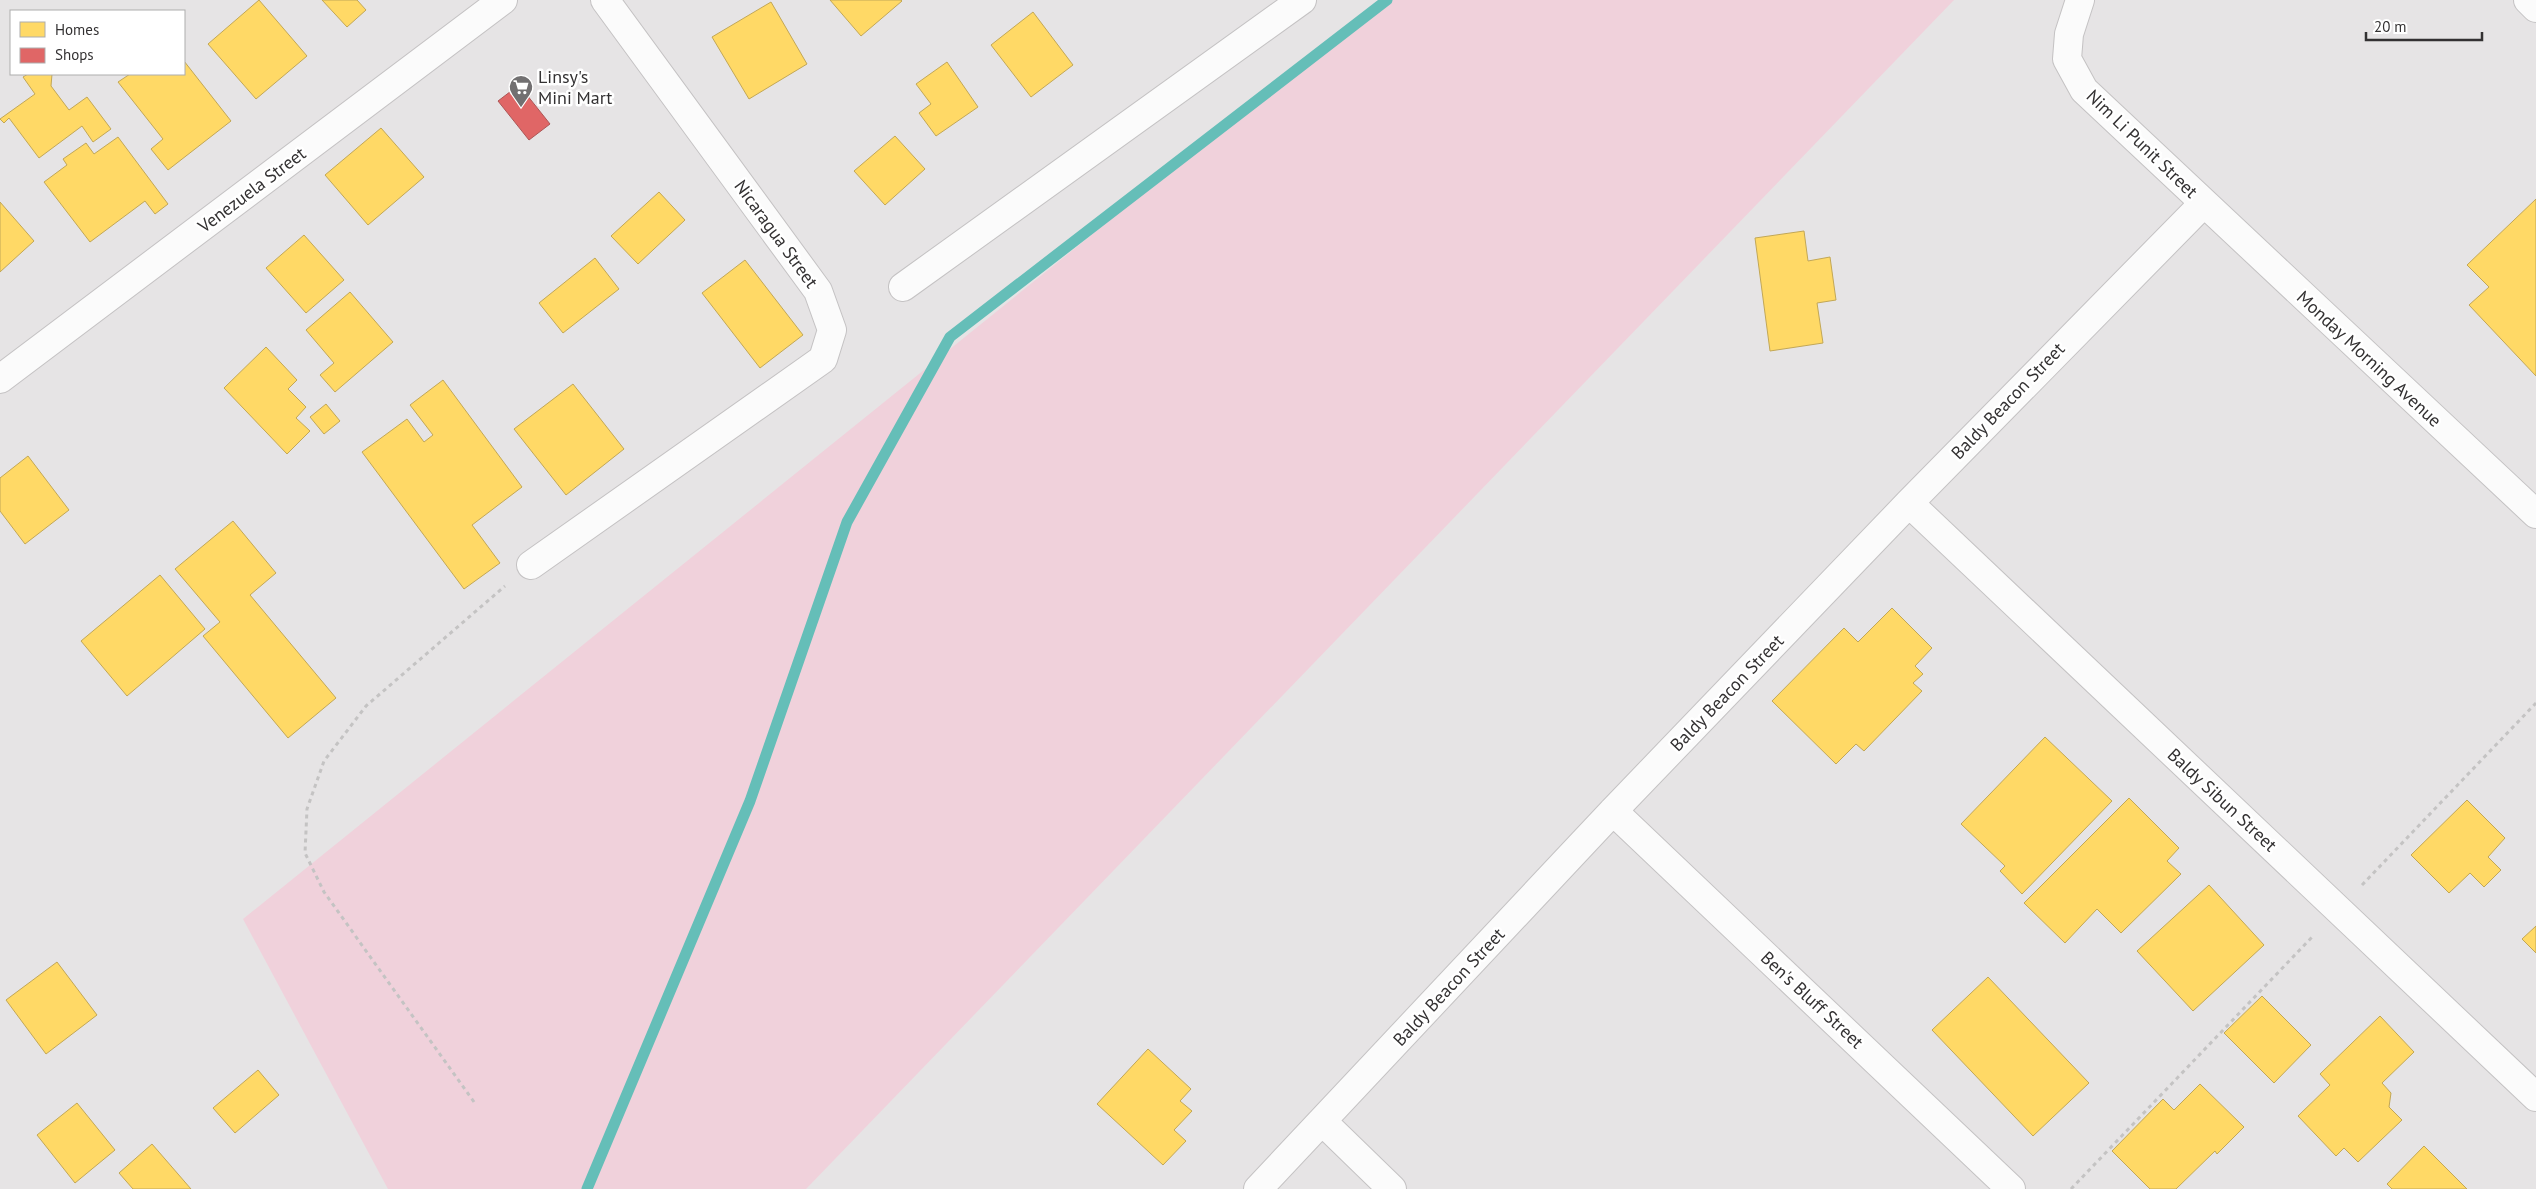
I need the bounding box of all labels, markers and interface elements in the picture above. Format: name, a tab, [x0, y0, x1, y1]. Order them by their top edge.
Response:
legend	[10, 10, 185, 75]
scale bar	[2366, 10, 2482, 42]
text: 20 m	[2374, 17, 2407, 36]
text: Homes	[55, 20, 99, 39]
text: Shops	[55, 45, 94, 64]
place label: Linsy's Mini Mart	[538, 65, 612, 109]
supermarket icon: Linsy's Mini Mart	[508, 74, 534, 108]
street label: Nim Li Punit Street	[2082, 85, 2203, 203]
street label: Venezuela Street	[192, 142, 310, 238]
street label: Nicaragua Street	[729, 175, 823, 292]
street label: Monday Morning Avenue	[2292, 286, 2446, 432]
street label: Baldy Beacon Street	[1946, 337, 2069, 464]
street label: Baldy Beacon Street	[1665, 629, 1788, 756]
street label: Baldy Sibun Street	[2163, 743, 2282, 856]
street label: Baldy Beacon Street	[1388, 923, 1509, 1051]
street label: Ben's Bluff Street	[1756, 946, 1869, 1053]

